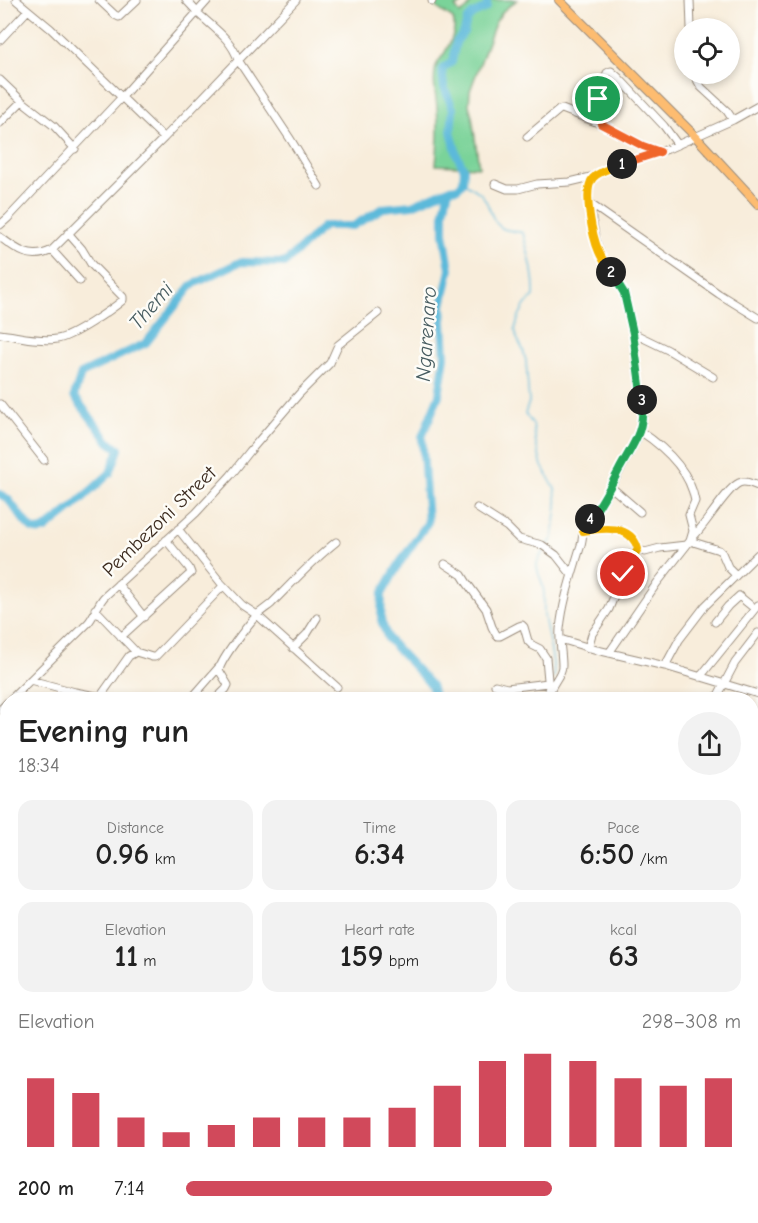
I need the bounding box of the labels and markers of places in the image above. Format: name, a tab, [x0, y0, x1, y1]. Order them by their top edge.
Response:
pin	[572, 73, 623, 124]
pin: 1	[607, 149, 637, 179]
pin: 2	[596, 257, 626, 287]
pin: 3	[627, 385, 657, 415]
pin: 4	[575, 504, 605, 534]
pin	[597, 548, 648, 599]

